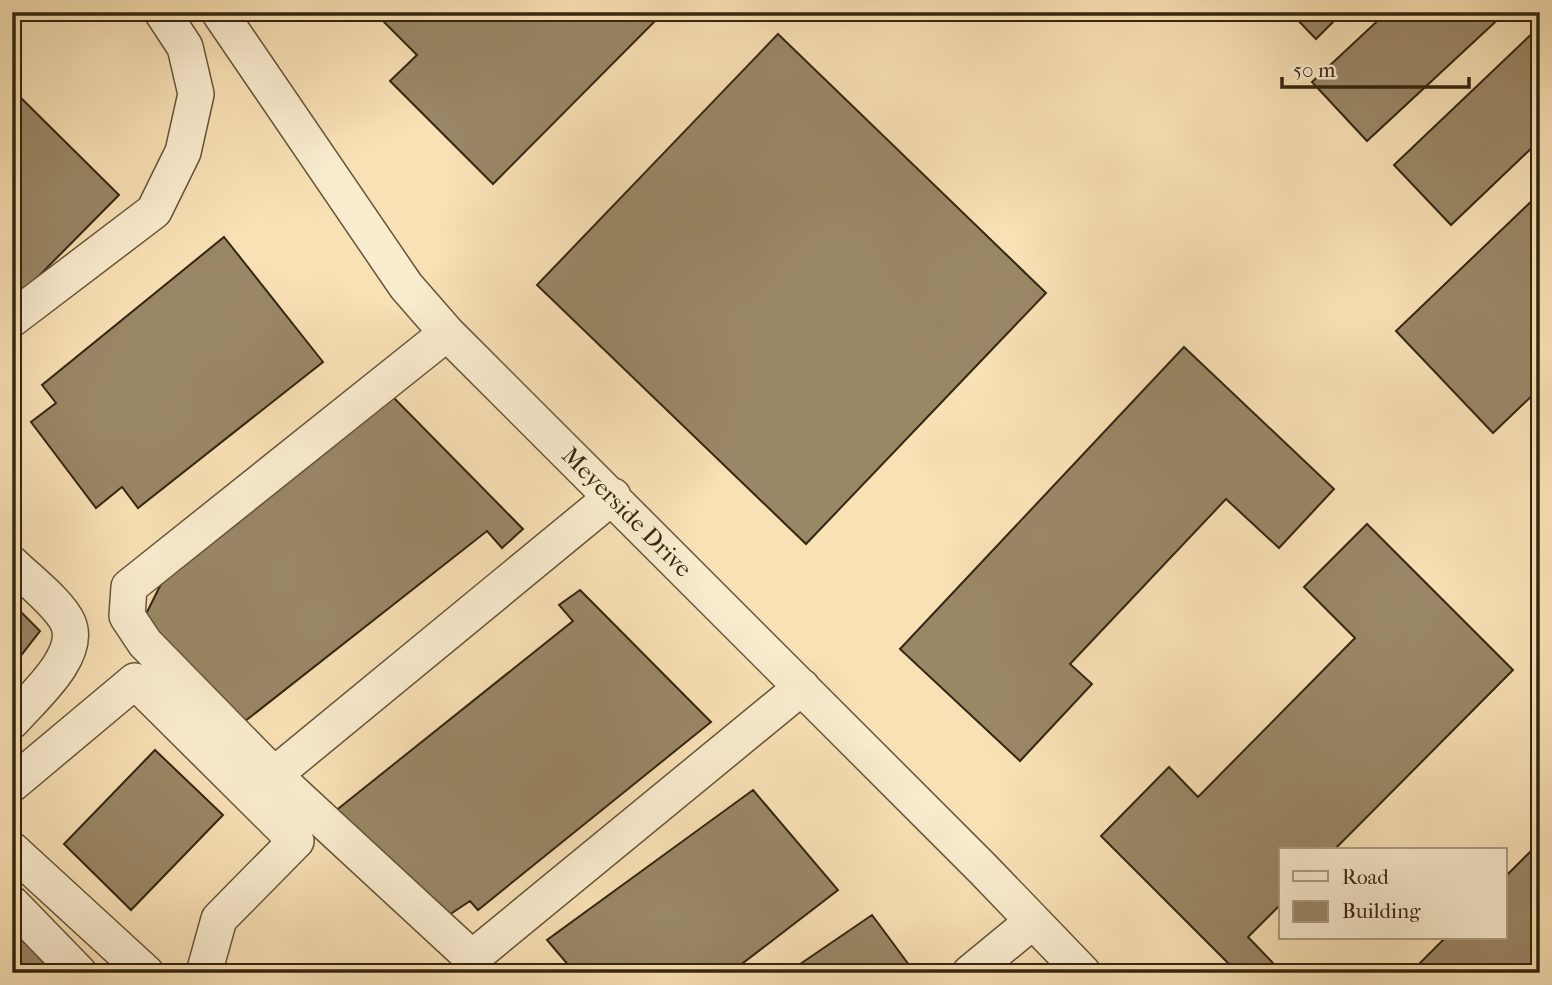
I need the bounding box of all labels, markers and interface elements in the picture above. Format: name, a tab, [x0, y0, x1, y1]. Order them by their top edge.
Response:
scale bar	[1282, 46, 1470, 90]
text: 50 m	[1293, 58, 1336, 82]
street label: Meyerside Drive	[556, 441, 698, 583]
legend	[1279, 848, 1506, 940]
text: Road	[1342, 865, 1389, 889]
text: Building	[1342, 899, 1421, 923]

